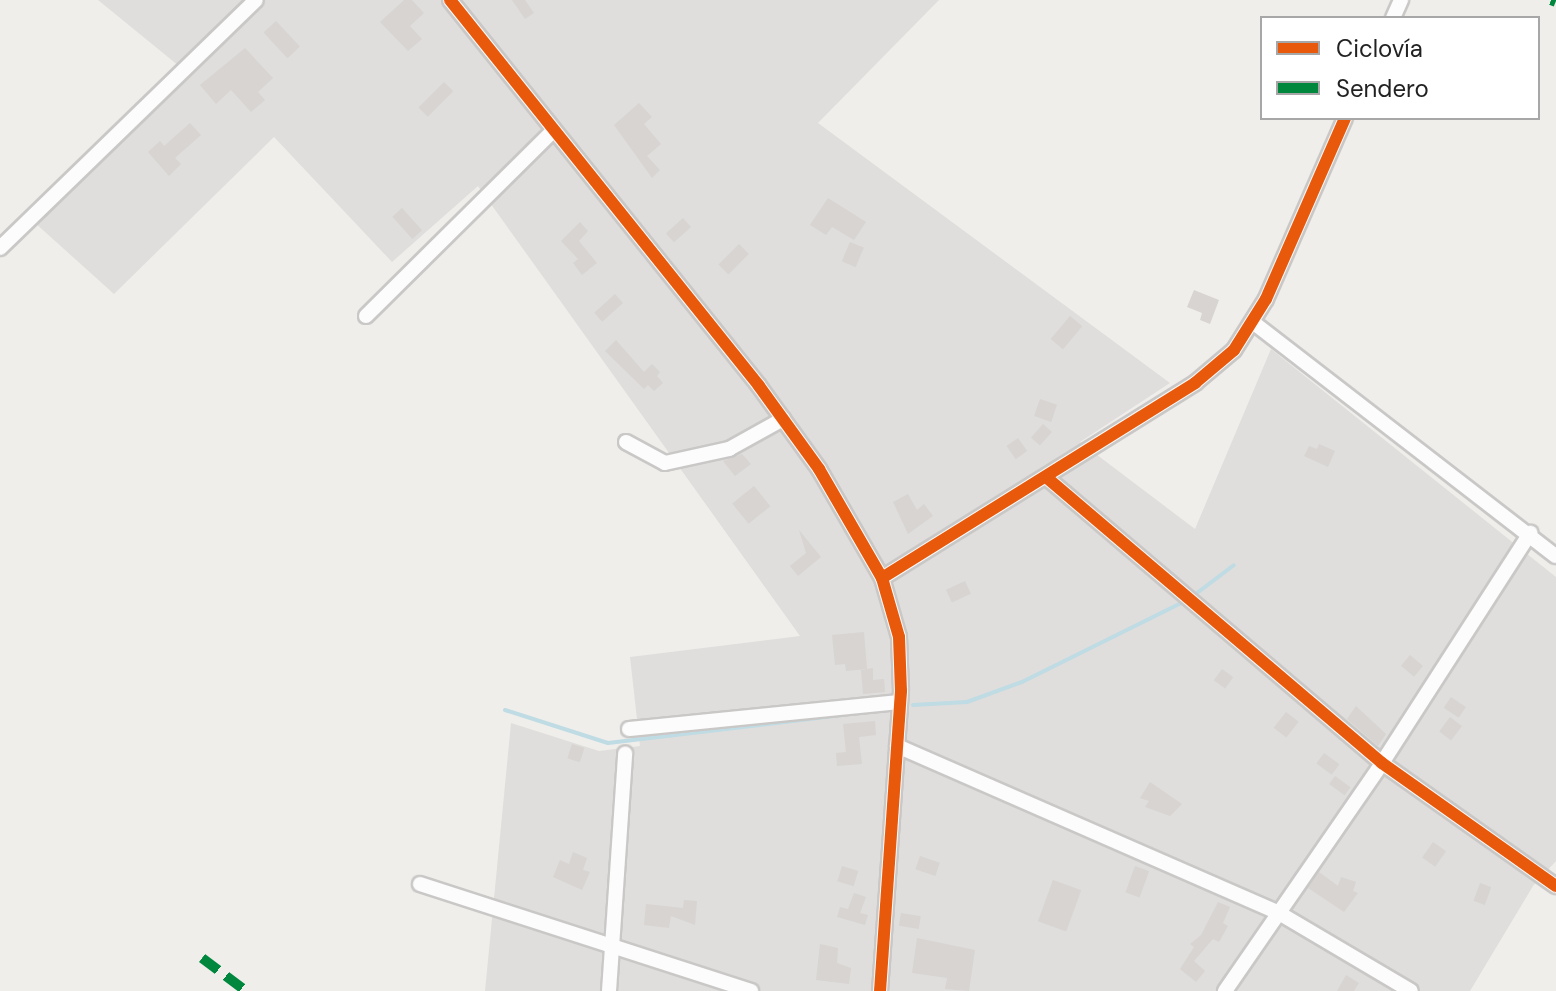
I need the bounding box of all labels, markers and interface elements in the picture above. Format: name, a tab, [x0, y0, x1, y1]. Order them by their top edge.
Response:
legend	[1260, 16, 1540, 120]
text: Ciclovía	[1336, 33, 1423, 64]
text: Sendero	[1336, 73, 1429, 104]

